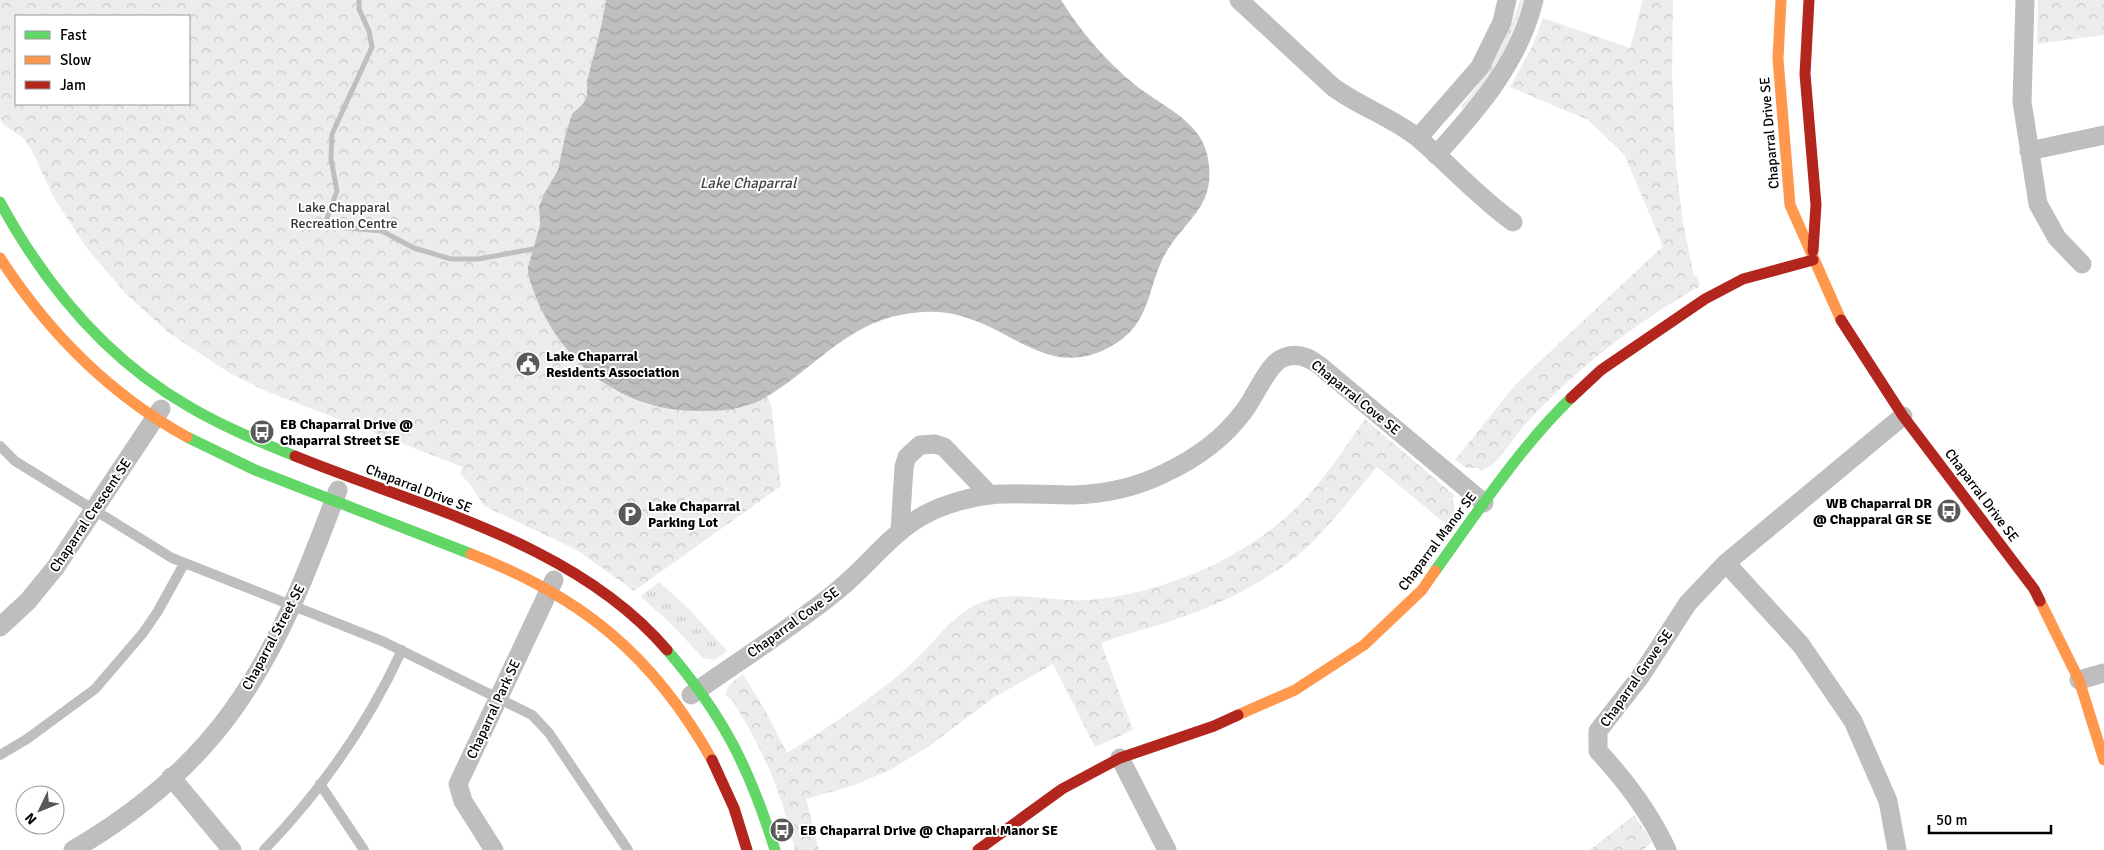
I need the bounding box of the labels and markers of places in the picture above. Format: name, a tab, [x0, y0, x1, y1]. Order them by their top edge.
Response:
place label: Lake Chaparral Residents Association	[546, 348, 680, 381]
public building icon: Lake Chaparral Residents Association	[515, 351, 541, 377]
place label: EB Chaparral Drive @ Chaparral Street SE	[280, 416, 413, 449]
bus stop icon: EB Chaparral Drive @ Chaparral Street SE	[249, 419, 275, 445]
place label: WB Chaparral DR @ Chapparal GR SE	[1813, 495, 1932, 528]
place label: Lake Chaparral Parking Lot	[648, 498, 741, 531]
bus stop icon: WB Chaparral DR @ Chapparal GR SE	[1936, 498, 1962, 524]
parking icon: Lake Chaparral Parking Lot	[617, 501, 643, 527]
bus stop icon: EB Chaparral Drive @ Chaparral Manor SE	[769, 817, 795, 843]
place label: EB Chaparral Drive @ Chaparral Manor SE	[800, 822, 1058, 839]

